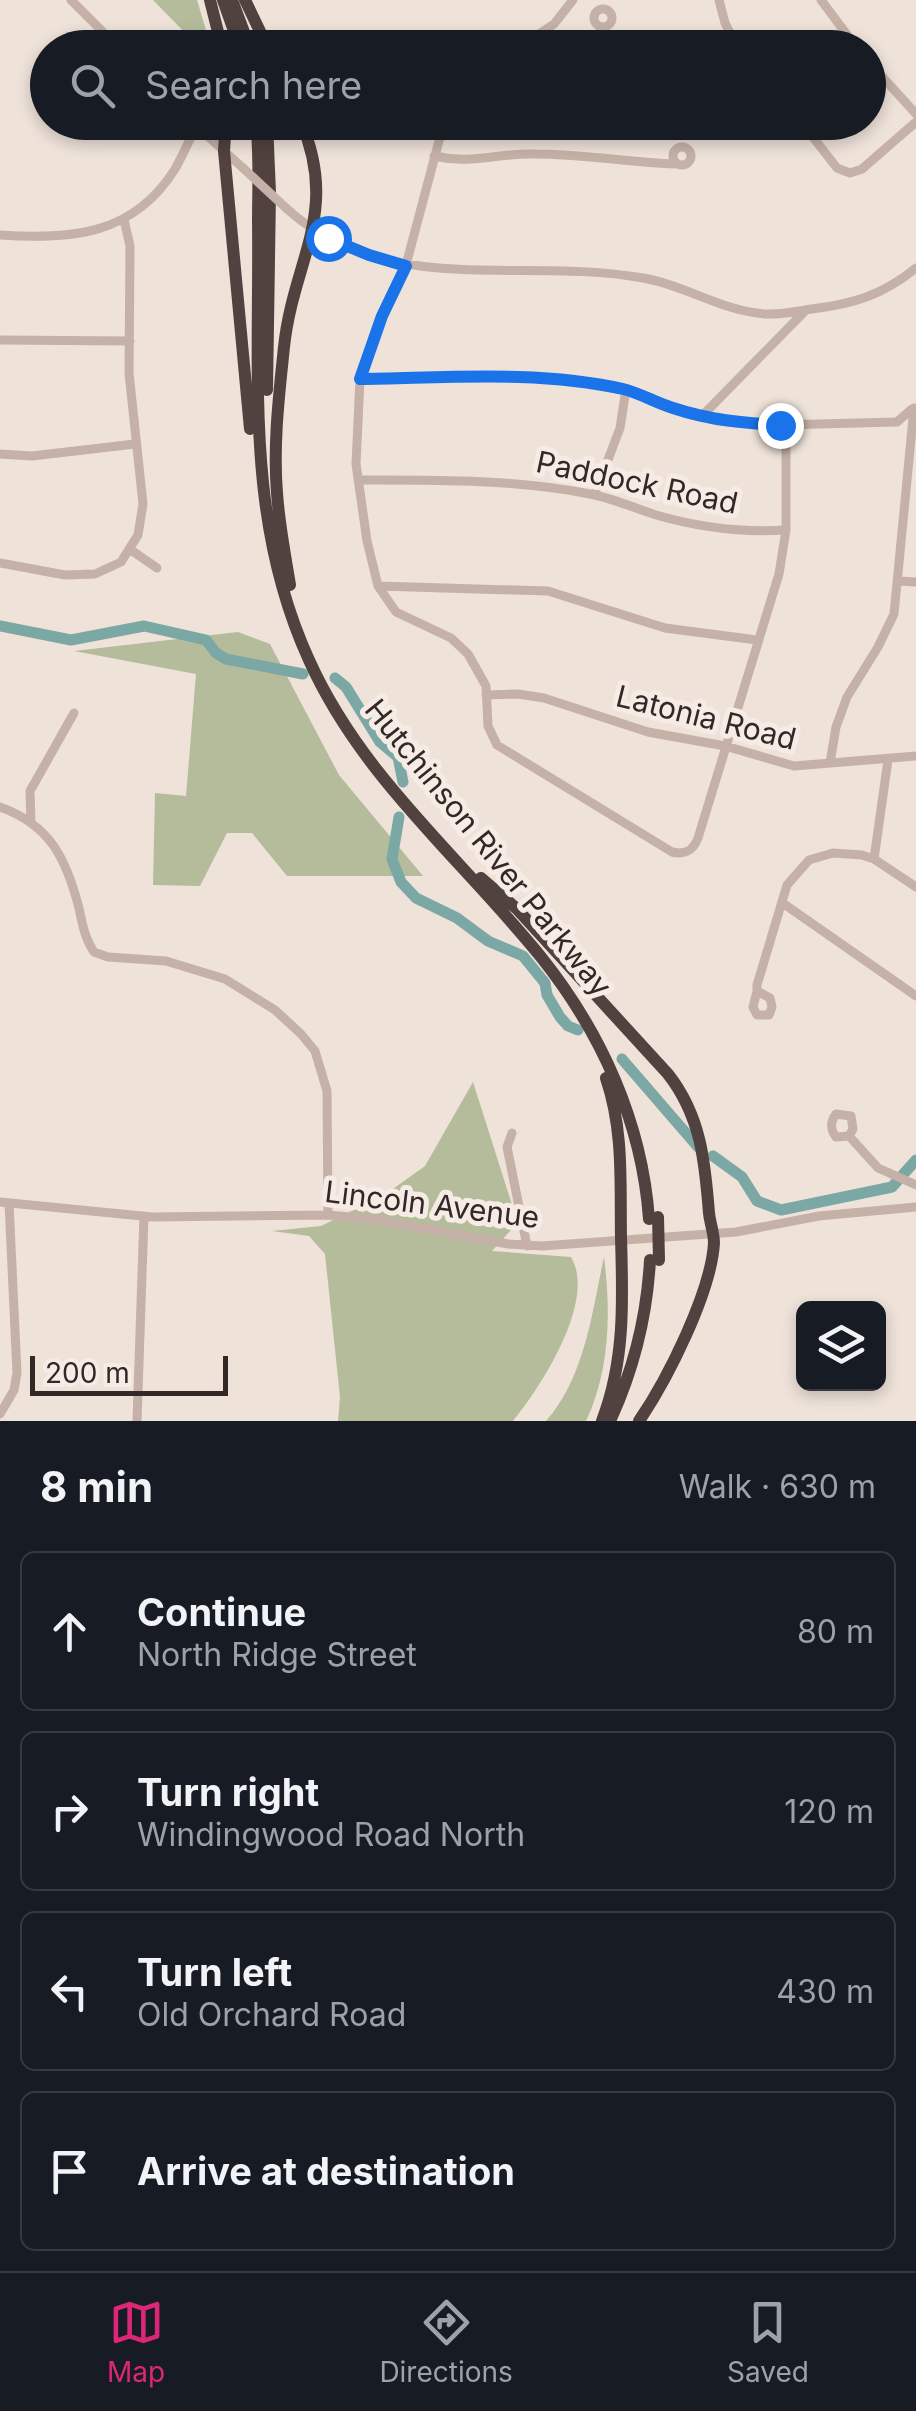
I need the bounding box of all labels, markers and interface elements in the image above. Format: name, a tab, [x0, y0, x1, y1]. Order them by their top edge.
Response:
search box	[30, 30, 886, 140]
icon: search	[65, 58, 120, 113]
text: Search here	[145, 62, 362, 108]
route start	[306, 216, 352, 262]
route end	[758, 403, 804, 449]
street label: Paddock Road	[533, 443, 741, 521]
street label: Latonia Road	[613, 677, 800, 757]
street label: Hutchinson River Parkway	[358, 692, 620, 1003]
street label: Lincoln Avenue	[323, 1173, 541, 1235]
map controls	[796, 1301, 886, 1391]
button: layers	[796, 1301, 886, 1391]
scale bar	[30, 1351, 228, 1396]
text: 200 m	[45, 1356, 130, 1390]
text: 8 min	[40, 1461, 153, 1512]
text: Walk · 630 m	[679, 1467, 876, 1506]
text: Continue	[137, 1589, 306, 1635]
icon: ahead	[42, 1604, 97, 1659]
text: 80 m	[797, 1612, 874, 1651]
text: North Ridge Street	[137, 1635, 417, 1674]
text: Turn right	[137, 1769, 319, 1815]
icon: right	[42, 1784, 97, 1839]
text: 120 m	[784, 1792, 874, 1831]
text: Windingwood Road North	[137, 1815, 525, 1854]
text: Turn left	[137, 1949, 292, 1995]
icon: left	[42, 1964, 97, 2019]
text: 430 m	[776, 1972, 874, 2011]
text: Old Orchard Road	[137, 1995, 406, 2034]
icon: arrive	[42, 2144, 97, 2199]
text: Arrive at destination	[137, 2148, 515, 2194]
tab: Map	[107, 2295, 165, 2389]
tab: Directions	[379, 2295, 513, 2389]
tab: Saved	[727, 2295, 809, 2389]

